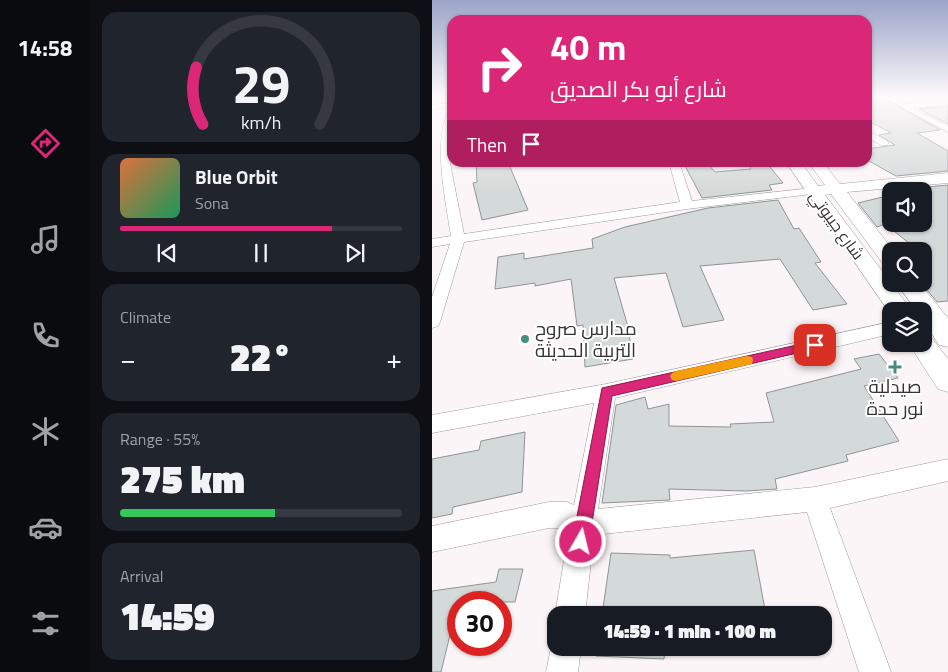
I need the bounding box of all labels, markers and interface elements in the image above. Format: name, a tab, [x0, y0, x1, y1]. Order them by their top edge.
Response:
text: 40 m	[550, 20, 626, 74]
text: 14:58	[18, 31, 72, 65]
icon: right	[467, 35, 532, 100]
text: 29	[232, 44, 290, 123]
text: شارع أبو بكر الصديق	[550, 72, 727, 106]
text: km/h	[241, 109, 281, 136]
icon: directions	[28, 126, 63, 161]
text: Then	[467, 130, 507, 159]
icon: arrive	[517, 130, 545, 158]
text: Blue Orbit	[195, 162, 278, 191]
map controls	[882, 182, 932, 352]
button: sound	[882, 182, 932, 232]
street label: شارع جيبوتي	[802, 185, 870, 266]
text: Sona	[195, 191, 229, 215]
icon: music	[28, 222, 63, 257]
icon: previous	[153, 239, 181, 267]
icon: pause	[247, 239, 275, 267]
icon: next	[341, 239, 369, 267]
button: search	[882, 242, 932, 292]
button: layers	[882, 302, 932, 352]
text: Climate	[120, 305, 171, 329]
place label: مدارس صروح التربية الحديثة	[535, 313, 637, 364]
icon: phone	[28, 318, 63, 353]
pin	[794, 324, 836, 366]
text: 22°	[230, 328, 292, 386]
icon: arrive	[801, 331, 829, 359]
marker: مدارس صروح التربية الحديثة	[519, 333, 531, 345]
text: −	[120, 337, 136, 380]
text: +	[386, 337, 402, 380]
marker: صيدلية نور حدة	[889, 361, 901, 373]
place label: صيدلية نور حدة	[866, 371, 924, 422]
icon: climate	[28, 414, 63, 449]
text: Range · 55%	[120, 427, 200, 451]
text: 275 km	[120, 450, 245, 508]
icon: car	[28, 510, 63, 545]
position arrow	[554, 515, 606, 567]
text: Arrival	[120, 564, 163, 588]
text: 14:59	[120, 587, 215, 645]
speed limit sign: 30	[447, 591, 512, 656]
icon: filters	[28, 606, 63, 641]
text: 14:59 · 1 min · 100 m	[603, 616, 776, 645]

